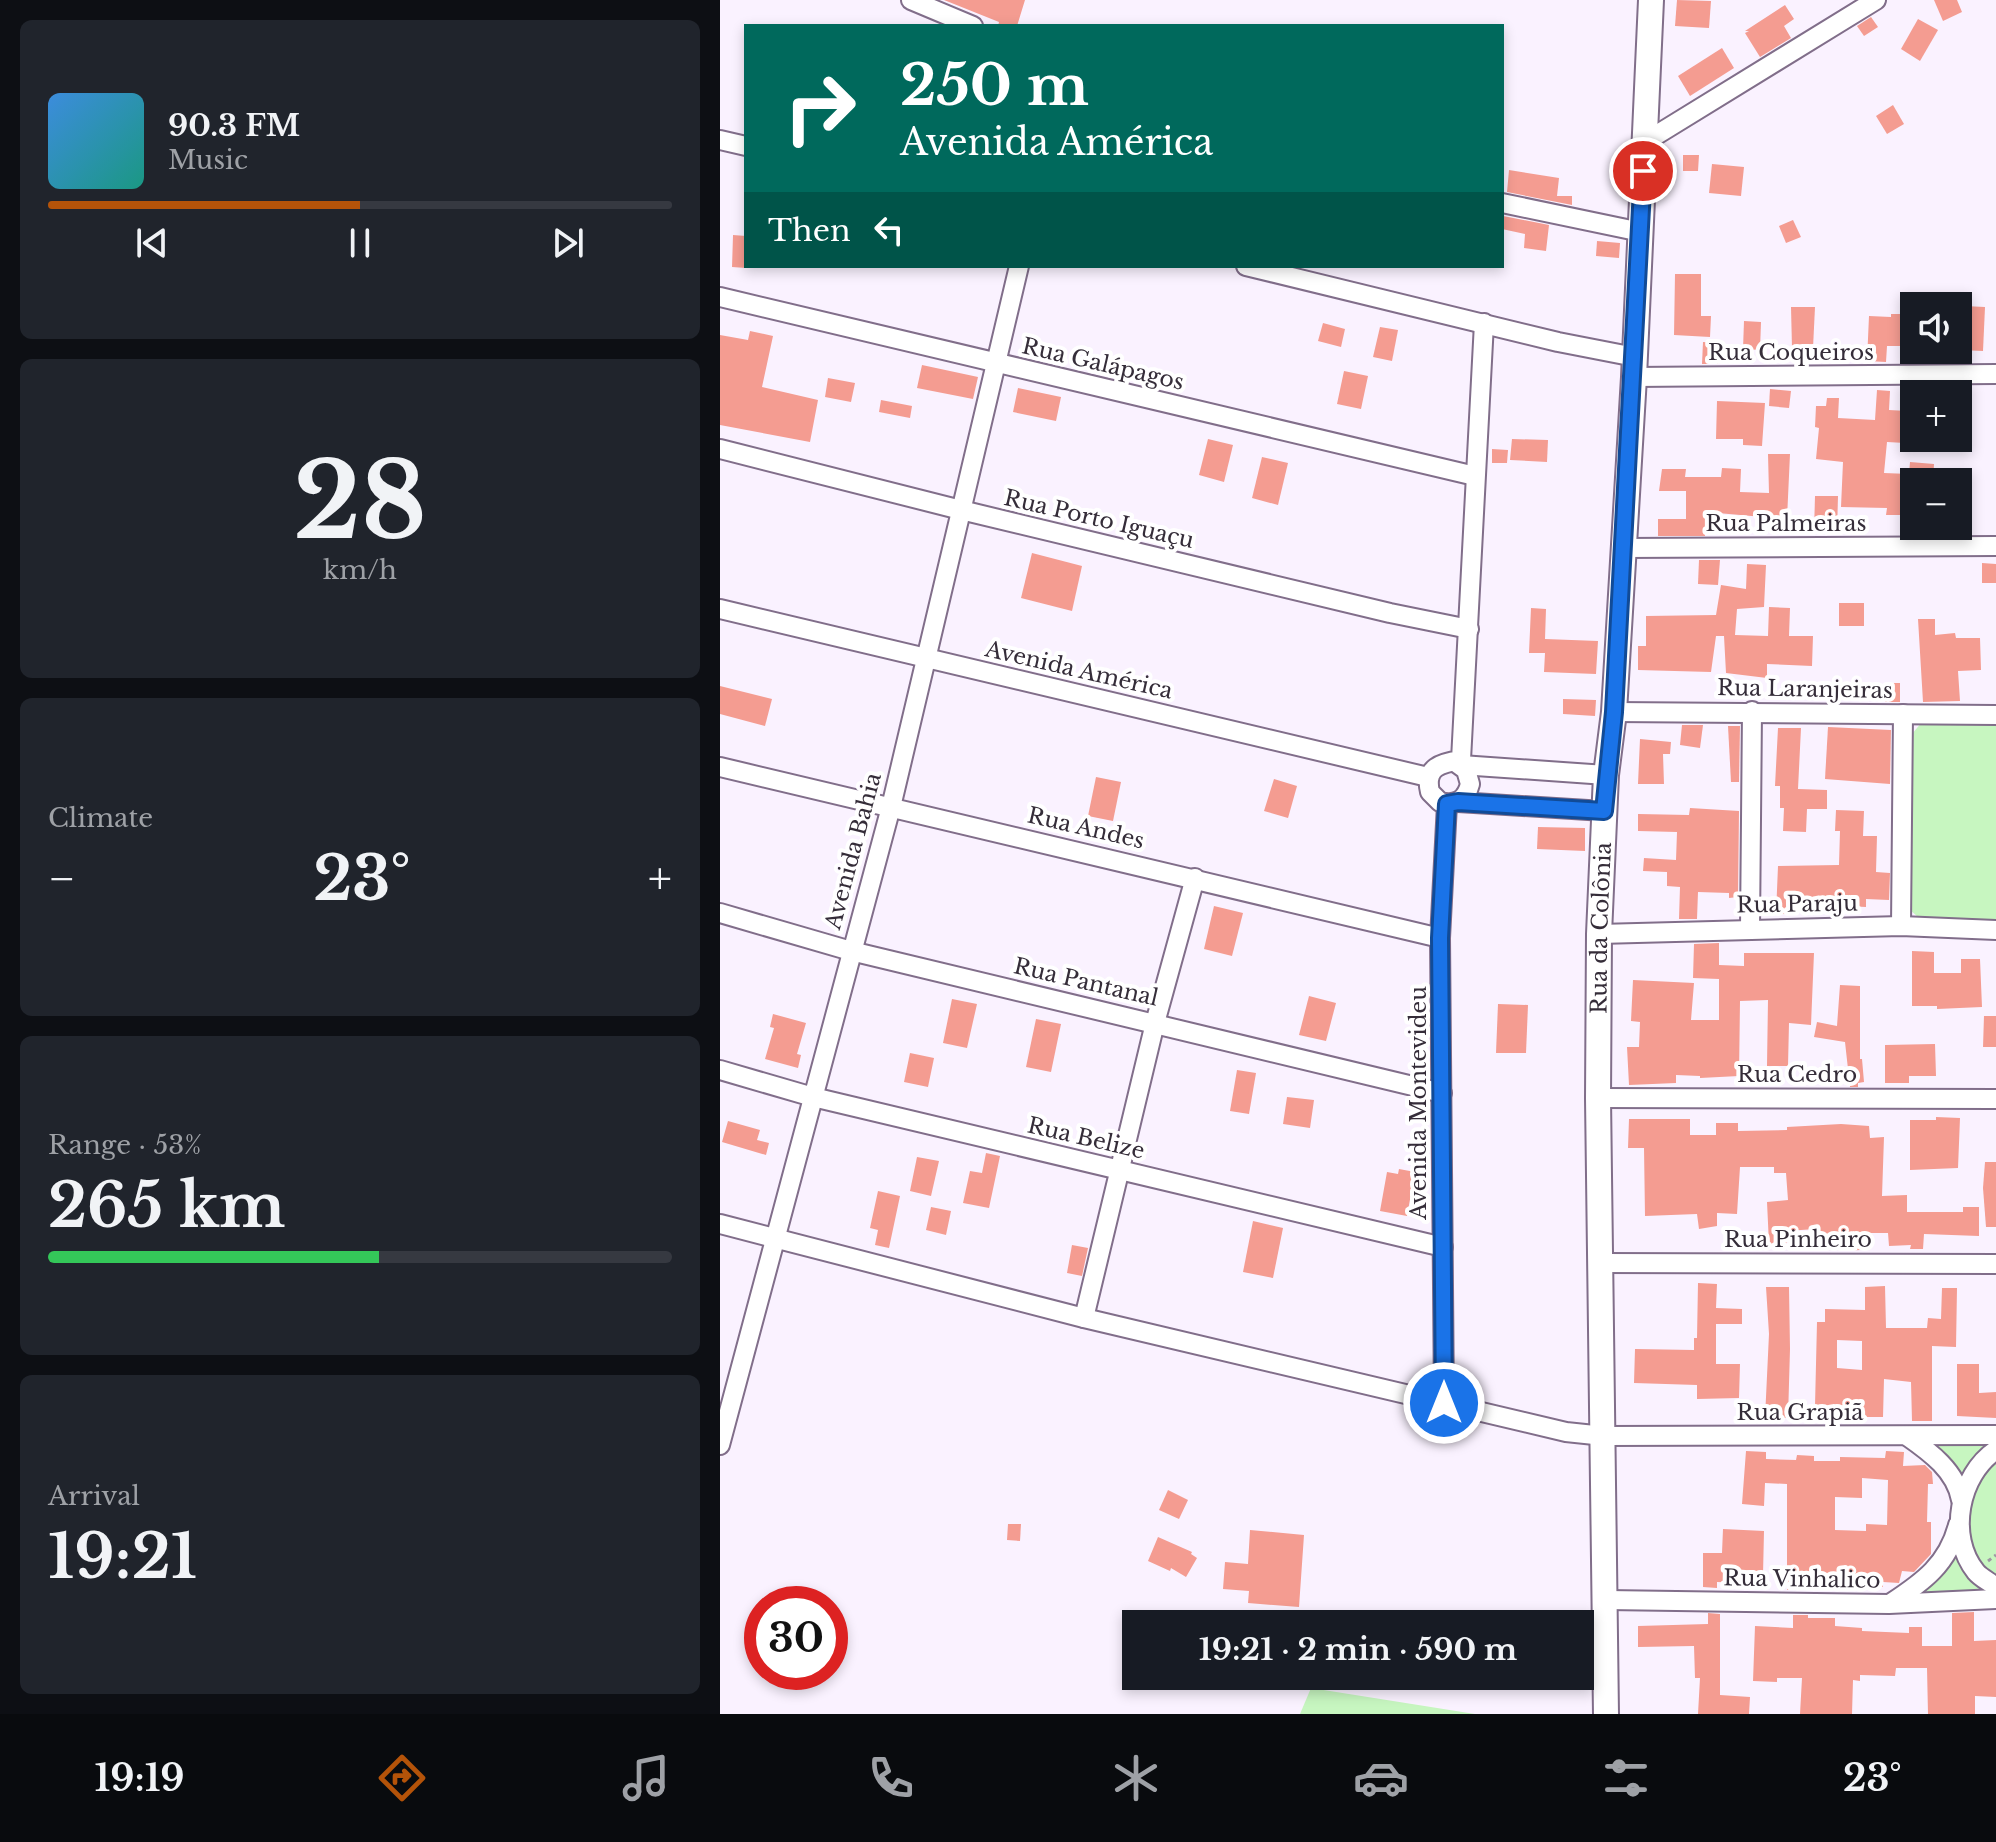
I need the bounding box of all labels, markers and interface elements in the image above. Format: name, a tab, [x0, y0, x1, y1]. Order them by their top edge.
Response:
text: 250 m	[900, 51, 1089, 120]
icon: right	[768, 56, 872, 160]
text: 90.3 FM	[168, 107, 300, 144]
text: Avenida América	[900, 120, 1213, 165]
pin	[1609, 137, 1677, 205]
text: Music	[168, 144, 248, 176]
icon: arrive	[1621, 149, 1665, 193]
icon: left	[867, 208, 911, 252]
text: Then	[768, 212, 851, 249]
icon: previous	[130, 221, 174, 265]
icon: pause	[338, 221, 382, 265]
icon: next	[546, 221, 590, 265]
map controls	[1900, 292, 1972, 540]
button: sound	[1900, 292, 1972, 364]
street label: Rua Galápagos	[1019, 332, 1187, 396]
street label: Rua Coqueiros	[1708, 339, 1874, 366]
button: +	[1900, 380, 1972, 452]
text: 28	[293, 437, 427, 566]
button: −	[1900, 468, 1972, 540]
street label: Rua Porto Iguaçu	[1001, 484, 1197, 554]
street label: Rua Palmeiras	[1706, 510, 1866, 537]
text: km/h	[323, 554, 397, 586]
street label: Avenida América	[982, 635, 1176, 705]
street label: Rua Laranjeiras	[1717, 674, 1893, 704]
street label: Avenida Bahia	[819, 769, 887, 933]
street label: Rua Andes	[1025, 801, 1147, 855]
text: Climate	[48, 802, 153, 834]
street label: Rua da Colônia	[1585, 841, 1617, 1014]
text: 23°	[313, 842, 411, 916]
text: −	[48, 851, 76, 906]
text: +	[648, 851, 672, 906]
street label: Rua Paraju	[1736, 889, 1858, 919]
street label: Rua Pantanal	[1011, 952, 1161, 1012]
street label: Avenida Montevideu	[1405, 986, 1432, 1221]
street label: Rua Cedro	[1737, 1061, 1857, 1088]
street label: Rua Belize	[1025, 1111, 1147, 1165]
text: Range · 53%	[48, 1129, 202, 1161]
text: 265 km	[48, 1169, 285, 1243]
street label: Rua Pinheiro	[1724, 1226, 1872, 1253]
position arrow	[1402, 1361, 1486, 1445]
street label: Rua Grapiã	[1737, 1399, 1864, 1426]
text: Arrival	[48, 1480, 140, 1512]
text: 19:21	[48, 1520, 197, 1594]
street label: Rua Vinhalico	[1723, 1564, 1881, 1594]
speed limit sign: 30	[744, 1586, 848, 1690]
text: 19:21 · 2 min · 590 m	[1199, 1631, 1517, 1668]
icon: directions	[374, 1750, 430, 1806]
icon: music	[618, 1750, 674, 1806]
icon: phone	[863, 1750, 919, 1806]
icon: climate	[1108, 1750, 1164, 1806]
icon: car	[1353, 1750, 1409, 1806]
icon: filters	[1598, 1750, 1654, 1806]
text: 19:19	[94, 1756, 185, 1801]
text: 23°	[1843, 1756, 1901, 1801]

